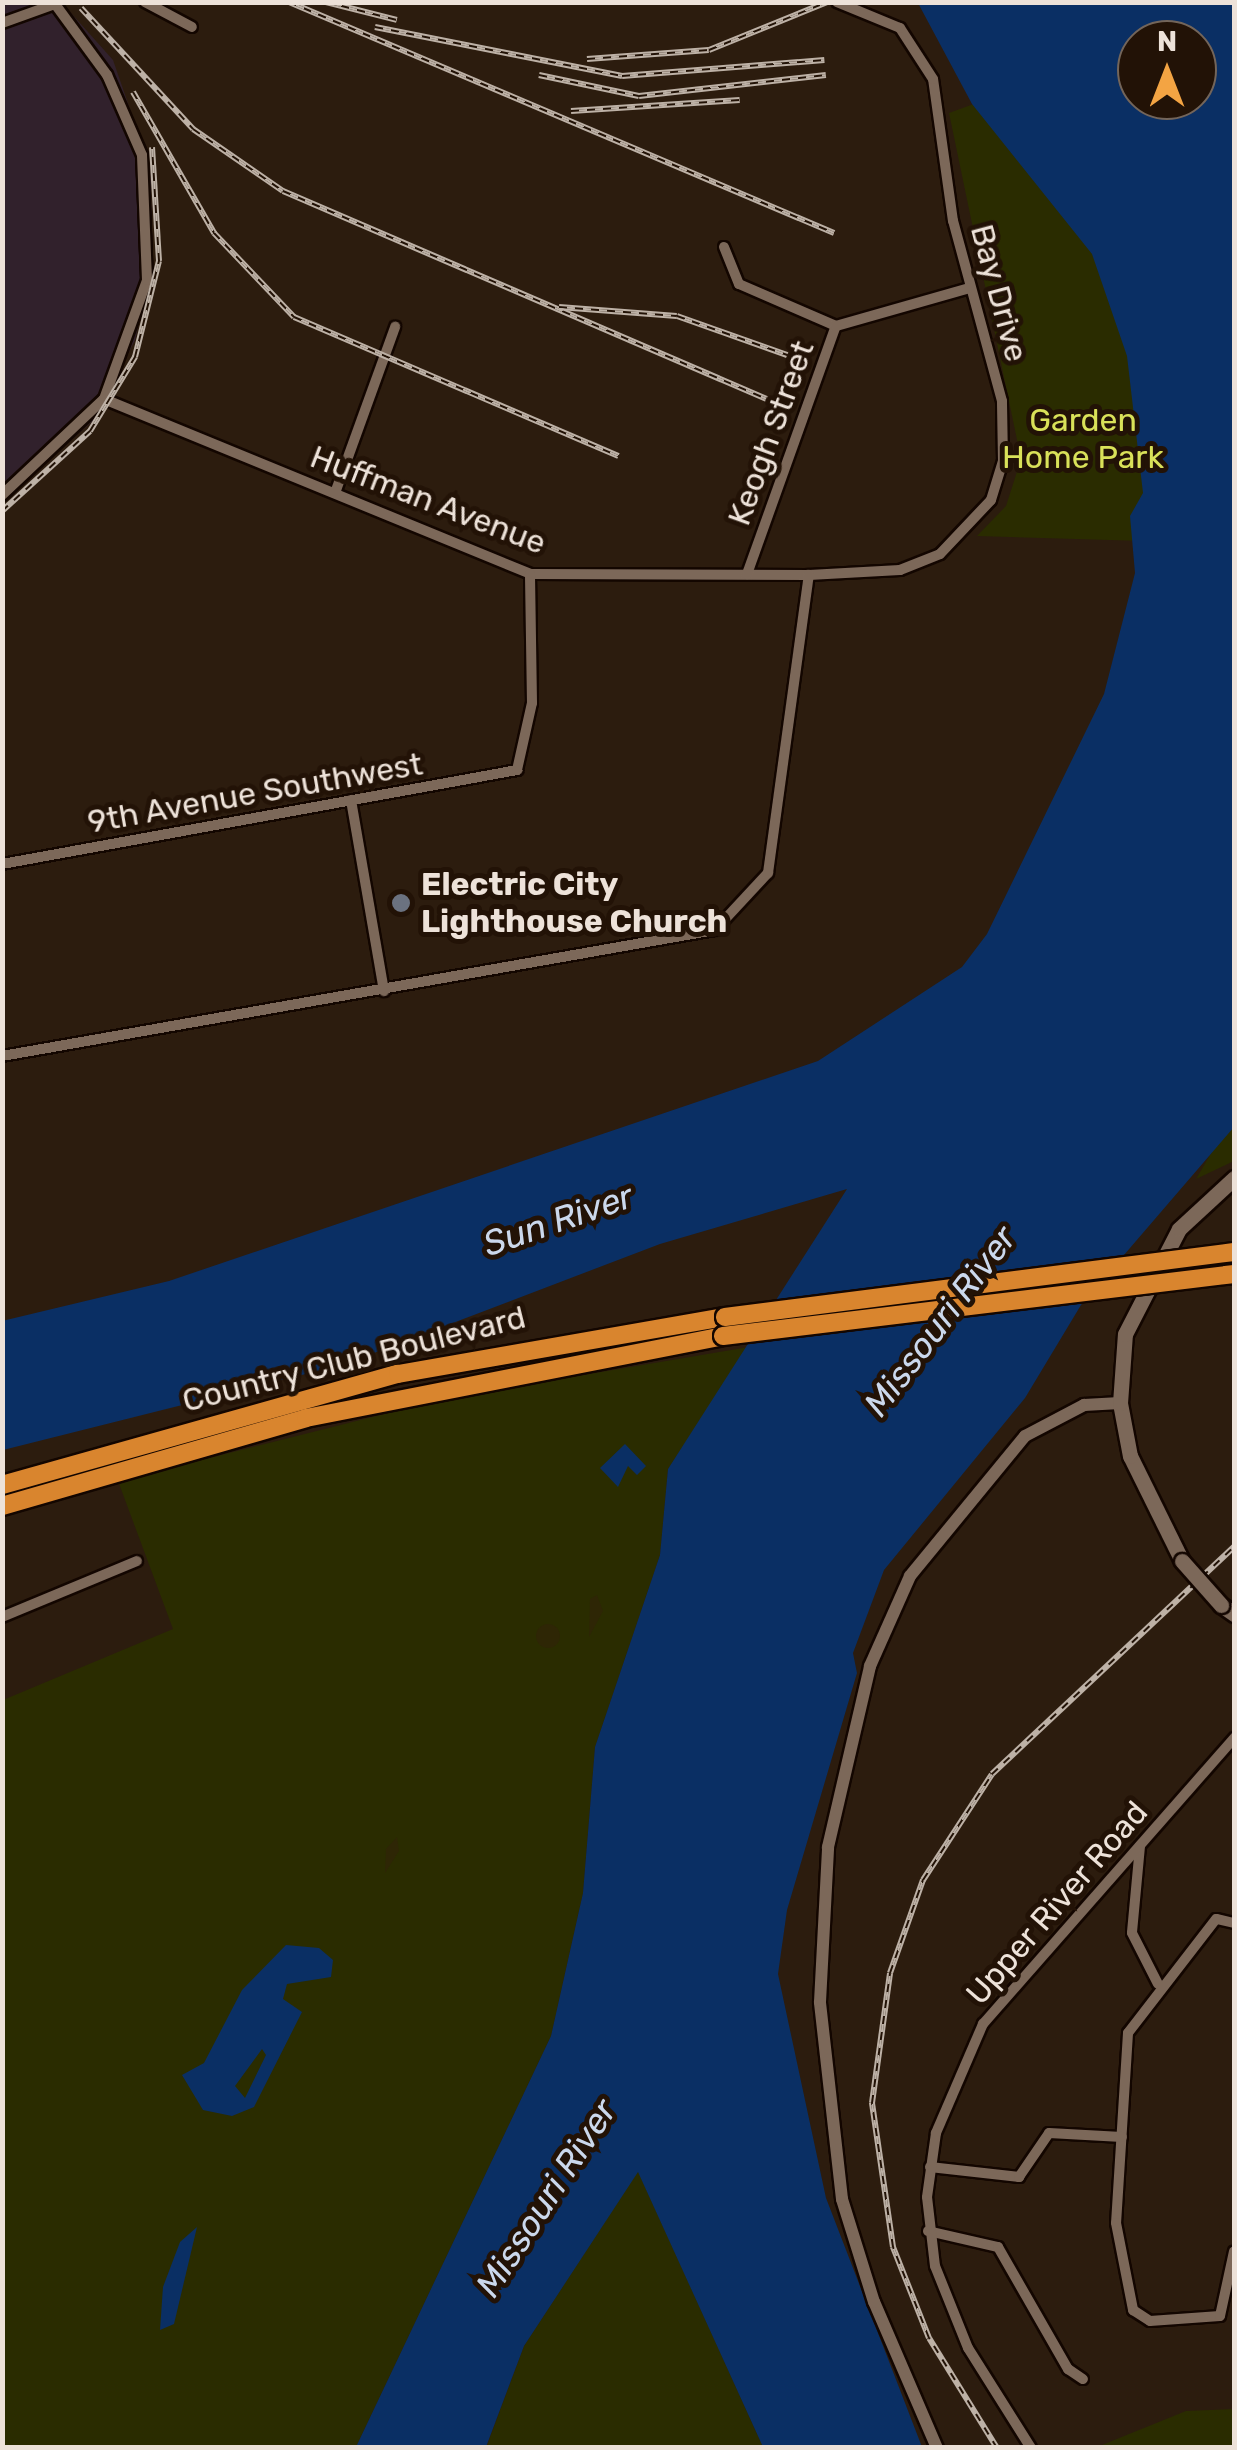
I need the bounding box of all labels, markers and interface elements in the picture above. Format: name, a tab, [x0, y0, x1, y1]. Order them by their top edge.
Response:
north arrow	[1117, 20, 1217, 120]
text: N	[1157, 25, 1177, 58]
street label: Bay Drive	[962, 220, 1036, 366]
street label: Keogh Street	[720, 336, 822, 530]
park label: Garden Home Park	[1002, 402, 1164, 477]
street label: Huffman Avenue	[305, 437, 551, 563]
street label: 9th Avenue Southwest	[84, 745, 426, 841]
place label: Electric City Lighthouse Church	[421, 866, 727, 941]
marker: Electric City Lighthouse Church	[390, 892, 412, 914]
water label: Sun River	[478, 1175, 638, 1265]
water label: Missouri River	[855, 1218, 1025, 1424]
street label: Country Club Boulevard	[178, 1298, 530, 1420]
street label: Upper River Road	[958, 1793, 1156, 2013]
water label: Missouri River	[467, 2091, 625, 2305]

